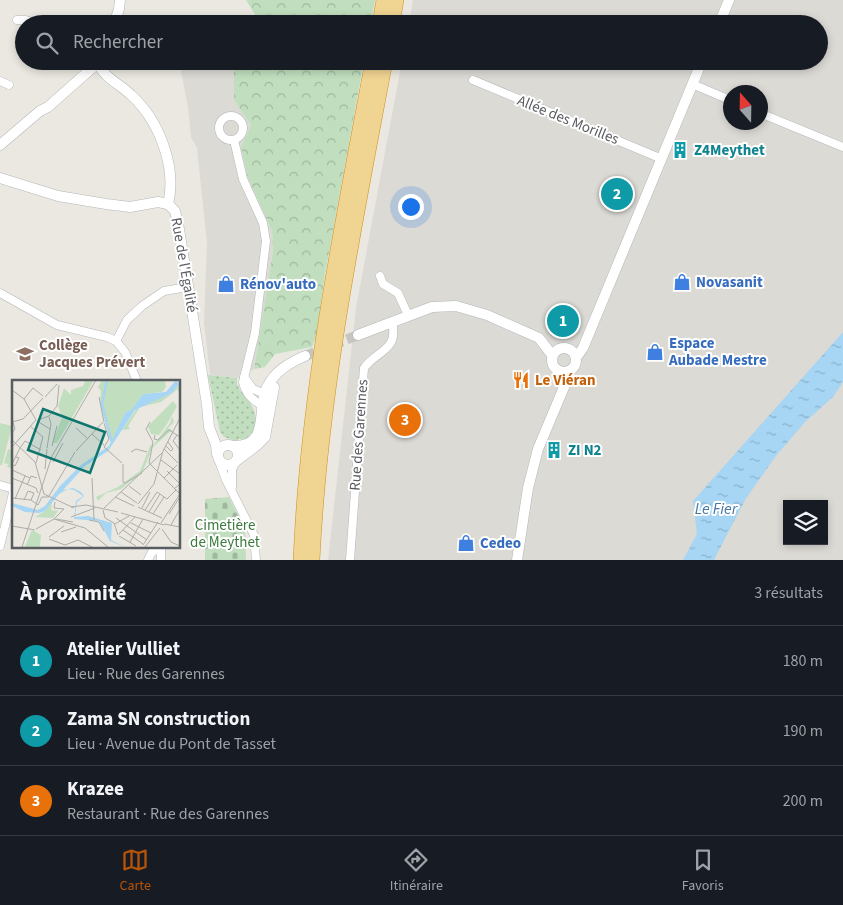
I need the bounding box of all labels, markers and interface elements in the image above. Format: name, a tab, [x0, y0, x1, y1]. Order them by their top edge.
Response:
search box	[15, 15, 828, 70]
icon: search	[33, 29, 61, 57]
text: Rechercher	[73, 29, 163, 56]
north arrow	[723, 85, 768, 130]
street label: Allée des Morilles	[514, 90, 622, 150]
building icon: Z4Meythet	[670, 140, 690, 160]
place label: Z4Meythet	[694, 140, 765, 161]
pin: 2	[601, 175, 633, 213]
your location	[398, 194, 424, 220]
street label: Rue de l'Égalité	[165, 216, 203, 314]
shop icon: Novasanit	[672, 272, 692, 292]
place label: Novasanit	[696, 272, 763, 293]
shop icon: Rénov'auto	[216, 274, 236, 294]
place label: Rénov'auto	[240, 274, 316, 295]
pin: 1	[547, 302, 579, 340]
place label: Espace Aubade Mestre	[668, 333, 767, 371]
place label: Collège Jacques Prévert	[39, 335, 146, 373]
shop icon: Espace Aubade Mestre	[645, 342, 665, 362]
school or university icon: Collège Jacques Prévert	[15, 344, 35, 364]
restaurant icon: Le Viéran	[511, 370, 531, 390]
place label: Le Viéran	[535, 370, 596, 391]
street label: Rue des Garennes	[345, 379, 373, 491]
inset map	[12, 380, 180, 548]
pin: 3	[389, 401, 421, 439]
building icon: ZI N2	[544, 440, 564, 460]
place label: ZI N2	[568, 440, 602, 461]
water label: Le Fier	[695, 498, 739, 520]
map controls	[783, 500, 828, 545]
button: layers	[783, 500, 828, 545]
park label: Cimetière de Meythet	[190, 515, 260, 553]
shop icon: Cedeo	[456, 533, 476, 553]
place label: Cedeo	[480, 533, 521, 554]
text: À proximité	[20, 578, 126, 608]
text: 3 résultats	[754, 582, 823, 604]
text: Atelier Vulliet	[67, 636, 180, 663]
text: 1	[32, 650, 40, 672]
text: 180 m	[783, 650, 823, 672]
text: Lieu · Rue des Garennes	[67, 663, 225, 685]
text: Zama SN construction	[67, 706, 250, 733]
text: 2	[32, 720, 40, 742]
text: 190 m	[783, 720, 823, 742]
text: Lieu · Avenue du Pont de Tasset	[67, 733, 276, 755]
text: Krazee	[67, 776, 124, 803]
text: 3	[32, 790, 40, 812]
text: 200 m	[783, 790, 823, 812]
text: Restaurant · Rue des Garennes	[67, 803, 269, 825]
tab: Carte	[119, 846, 151, 896]
tab: Itinéraire	[390, 846, 443, 896]
tab: Favoris	[682, 846, 724, 896]

